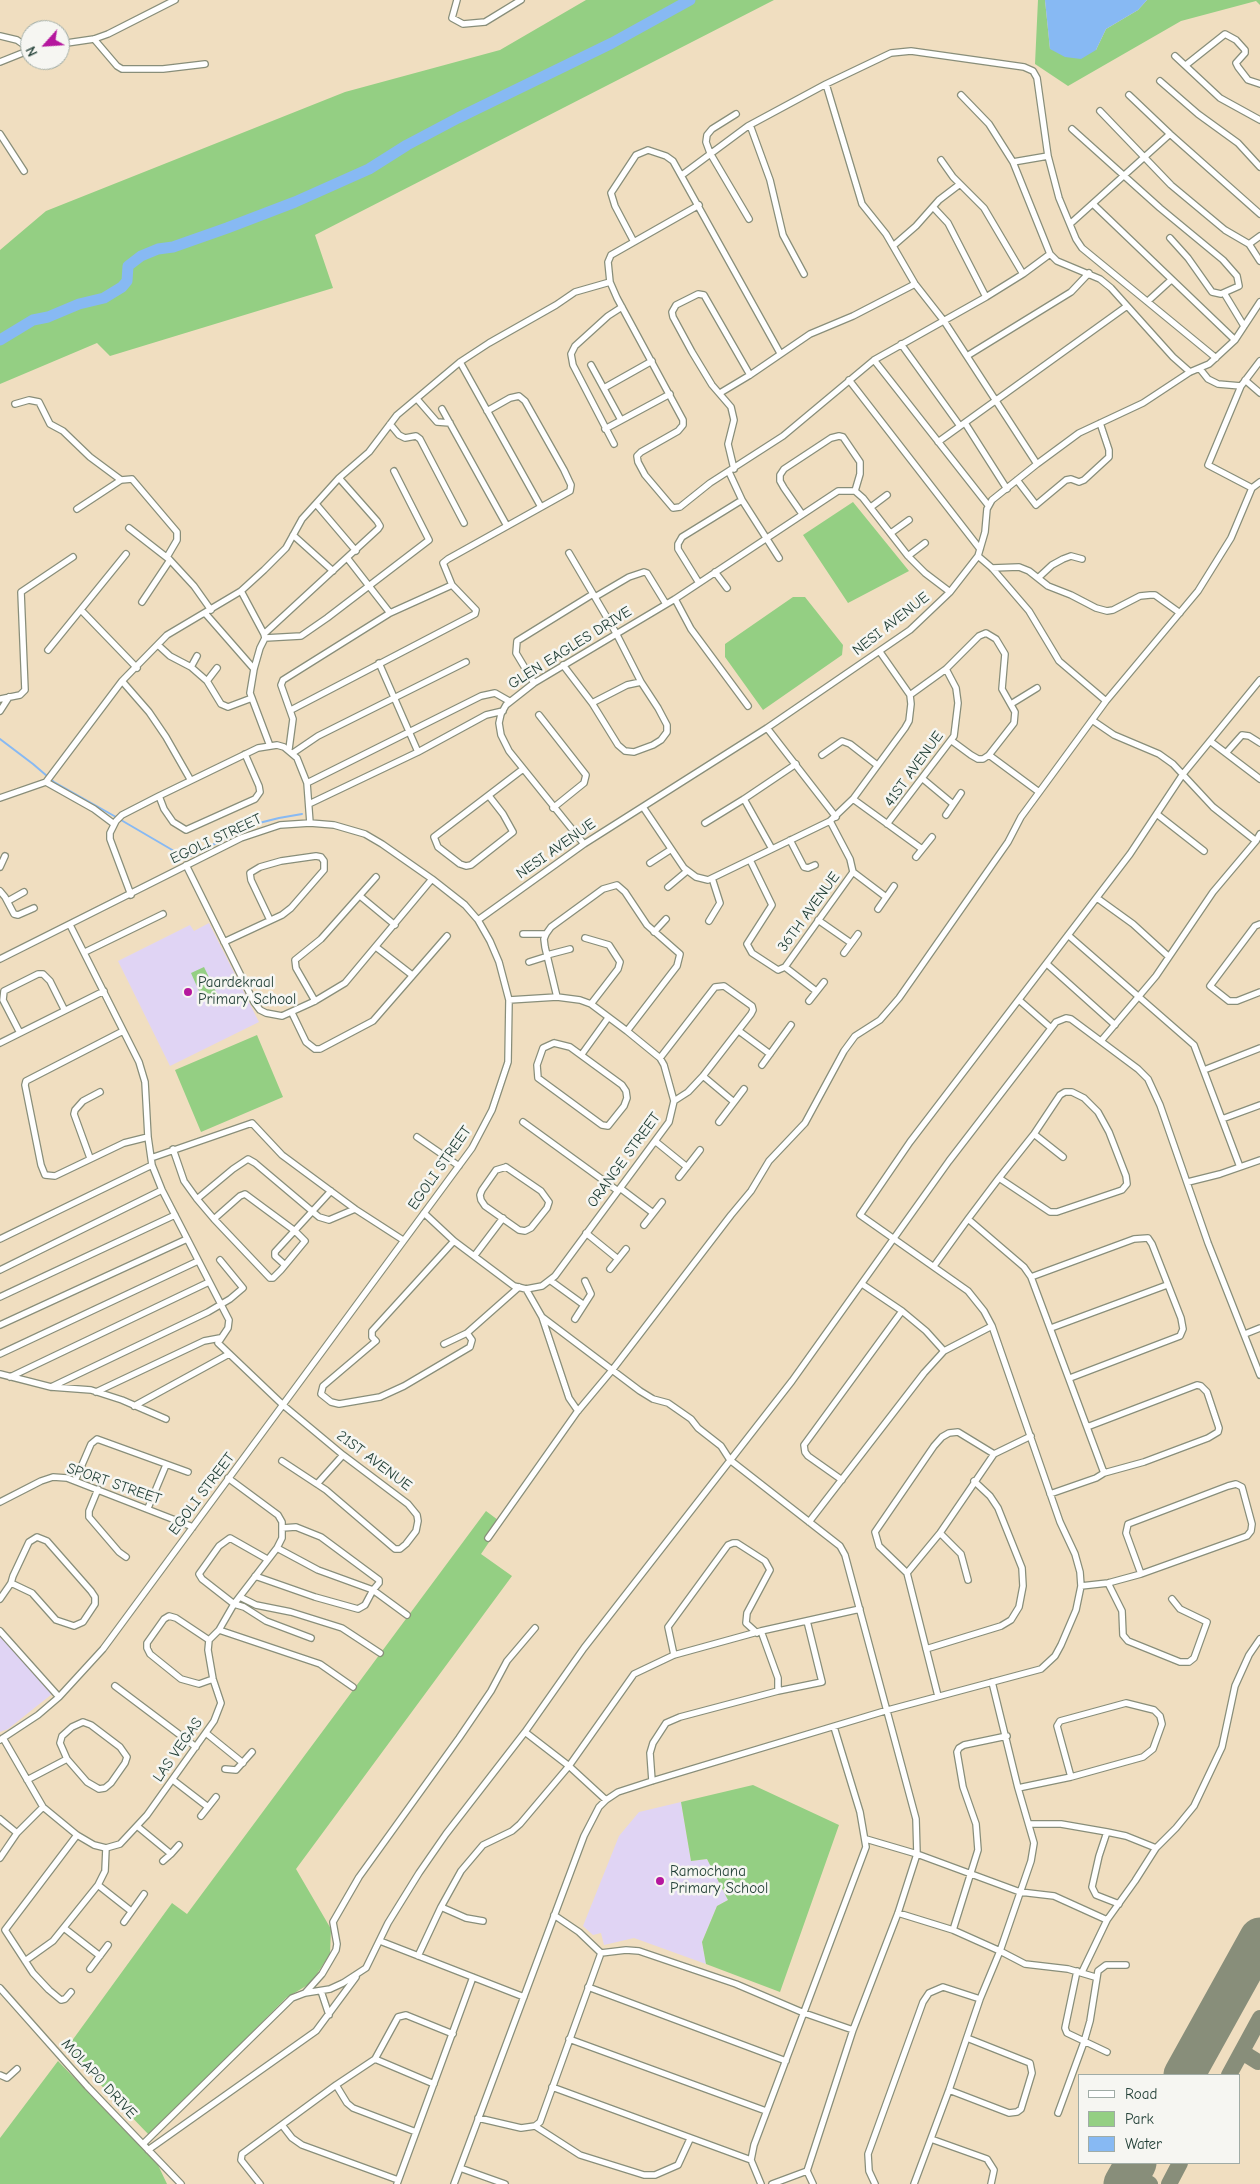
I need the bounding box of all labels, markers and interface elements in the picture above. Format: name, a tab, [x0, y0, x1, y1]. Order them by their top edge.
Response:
north arrow	[20, 20, 70, 70]
text: N	[22, 44, 42, 59]
street label: NESI AVENUE	[849, 588, 933, 660]
street label: GLEN EAGLES DRIVE	[505, 603, 635, 693]
street label: 41ST AVENUE	[881, 728, 947, 810]
street label: EGOLI STREET	[167, 810, 265, 868]
street label: NESI AVENUE	[513, 815, 599, 883]
street label: 36TH AVENUE	[774, 869, 844, 955]
place label: Paardekraal Primary School	[198, 974, 296, 1009]
marker: Paardekraal Primary School	[182, 986, 194, 998]
street label: ORANGE STREET	[584, 1109, 664, 1211]
street label: EGOLI STREET	[404, 1122, 476, 1214]
street label: 21ST AVENUE	[333, 1427, 415, 1495]
street label: EGOLI STREET	[165, 1449, 239, 1539]
street label: SPORT STREET	[64, 1459, 164, 1509]
street label: LAS VEGAS	[149, 1714, 207, 1786]
place label: Ramochana Primary School	[670, 1863, 768, 1898]
marker: Ramochana Primary School	[654, 1875, 666, 1887]
street label: MOLAPO DRIVE	[57, 2035, 141, 2123]
legend	[1078, 2074, 1240, 2164]
text: Road	[1125, 2085, 1157, 2103]
text: Park	[1125, 2110, 1154, 2128]
text: Water	[1125, 2135, 1162, 2153]

